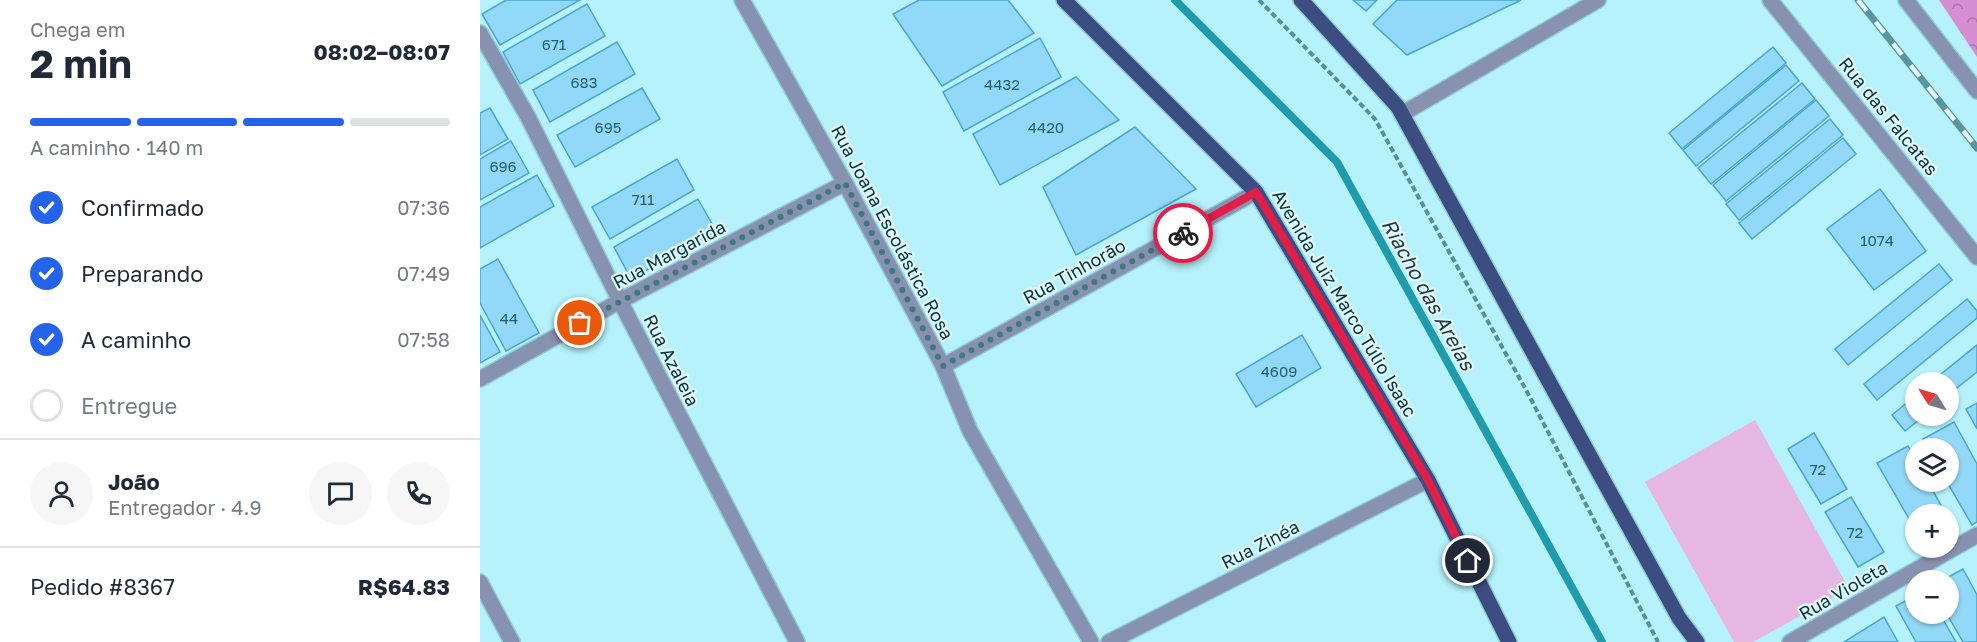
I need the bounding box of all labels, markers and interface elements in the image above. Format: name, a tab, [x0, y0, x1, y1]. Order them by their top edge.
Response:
text: Chega em	[30, 17, 125, 41]
house number: 671	[542, 35, 566, 53]
text: 08:02–08:07	[313, 38, 450, 65]
text: 2 min	[30, 40, 132, 87]
street label: Rua das Falcatas	[1835, 53, 1943, 179]
house number: 683	[570, 73, 598, 91]
house number: 4432	[984, 75, 1020, 93]
house number: 695	[595, 118, 621, 136]
house number: 4420	[1028, 118, 1064, 136]
street label: Rua Joana Escolástica Rosa	[827, 121, 959, 343]
text: A caminho · 140 m	[30, 135, 203, 159]
house number: 696	[489, 157, 517, 175]
street label: Avenida Juiz Marco Túlio Isaac	[1268, 185, 1422, 421]
house number: 711	[632, 190, 654, 208]
icon: check	[30, 191, 63, 224]
text: Confirmado	[81, 194, 204, 221]
text: 07:36	[397, 195, 450, 219]
courier	[1153, 203, 1213, 263]
water label: Riacho das Areias	[1377, 214, 1481, 375]
street label: Rua Margarida	[609, 215, 729, 293]
icon: bike	[1167, 217, 1200, 250]
house number: 1074	[1860, 231, 1894, 249]
street label: Rua Tinhorão	[1019, 234, 1129, 308]
icon: check	[30, 257, 63, 290]
text: Preparando	[81, 260, 204, 287]
text: 07:49	[397, 261, 450, 285]
pin	[554, 297, 605, 348]
icon: bag	[563, 306, 596, 339]
house number: 44	[500, 309, 518, 327]
street label: Rua Azaleia	[639, 310, 705, 410]
icon: check	[30, 323, 63, 356]
text: A caminho	[81, 326, 191, 353]
text: 07:58	[397, 327, 450, 351]
house number: 4609	[1261, 362, 1297, 380]
north arrow	[1905, 372, 1959, 426]
map controls	[1905, 372, 1959, 624]
text: Entregue	[81, 392, 177, 419]
button: layers	[1905, 438, 1959, 492]
house number: 72	[1810, 460, 1826, 478]
button: person	[30, 462, 93, 525]
button: chat	[309, 462, 372, 525]
button: phone	[387, 462, 450, 525]
text: João	[108, 468, 160, 495]
text: Entregador · 4.9	[108, 495, 262, 519]
button: +	[1905, 504, 1959, 558]
street label: Rua Zinéa	[1217, 515, 1303, 573]
house number: 72	[1847, 523, 1863, 541]
pin	[1442, 535, 1493, 586]
icon: home	[1451, 544, 1484, 577]
street label: Rua Violeta	[1795, 556, 1891, 624]
button: −	[1905, 570, 1959, 624]
text: Pedido #8367	[30, 573, 175, 600]
text: R$64.83	[358, 573, 450, 600]

